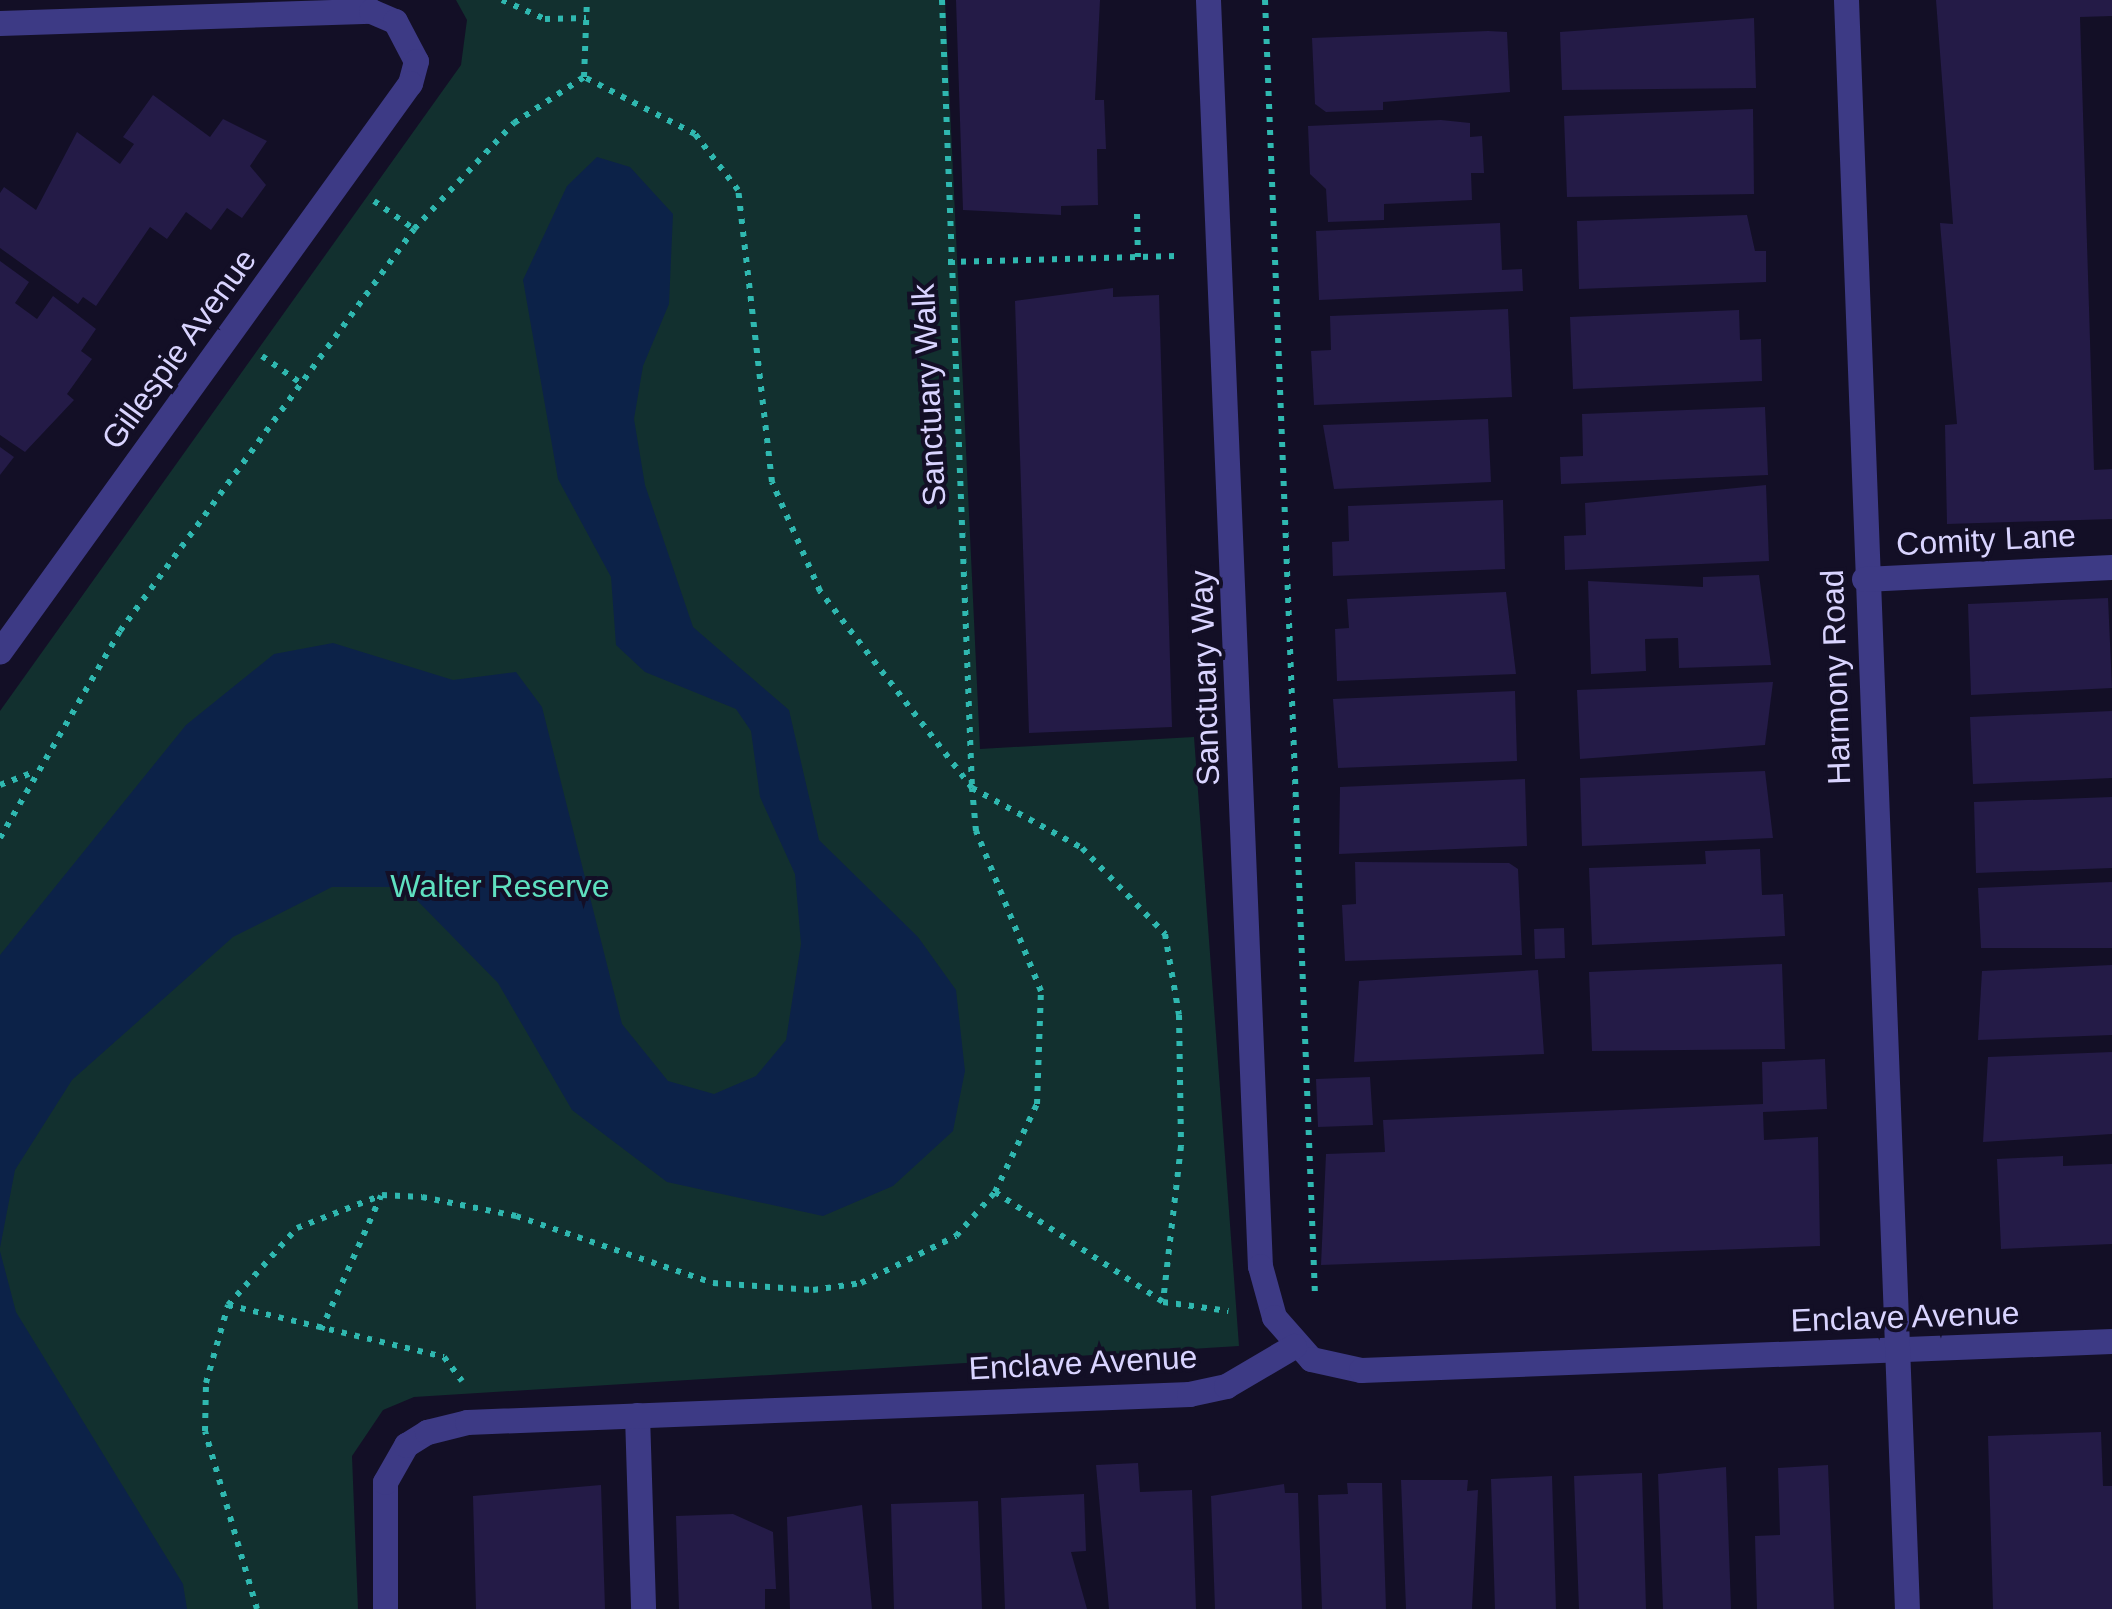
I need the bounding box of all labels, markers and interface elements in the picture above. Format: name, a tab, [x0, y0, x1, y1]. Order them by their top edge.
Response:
street label: Gillespie Avenue	[93, 241, 265, 457]
street label: Sanctuary Walk	[904, 283, 954, 507]
street label: Comity Lane	[1895, 516, 2077, 564]
street label: Harmony Road	[1813, 569, 1859, 785]
street label: Sanctuary Way	[1182, 570, 1228, 786]
park label: Walter Reserve	[390, 867, 610, 905]
street label: Enclave Avenue	[1789, 1294, 2021, 1340]
street label: Enclave Avenue	[967, 1338, 1199, 1388]

